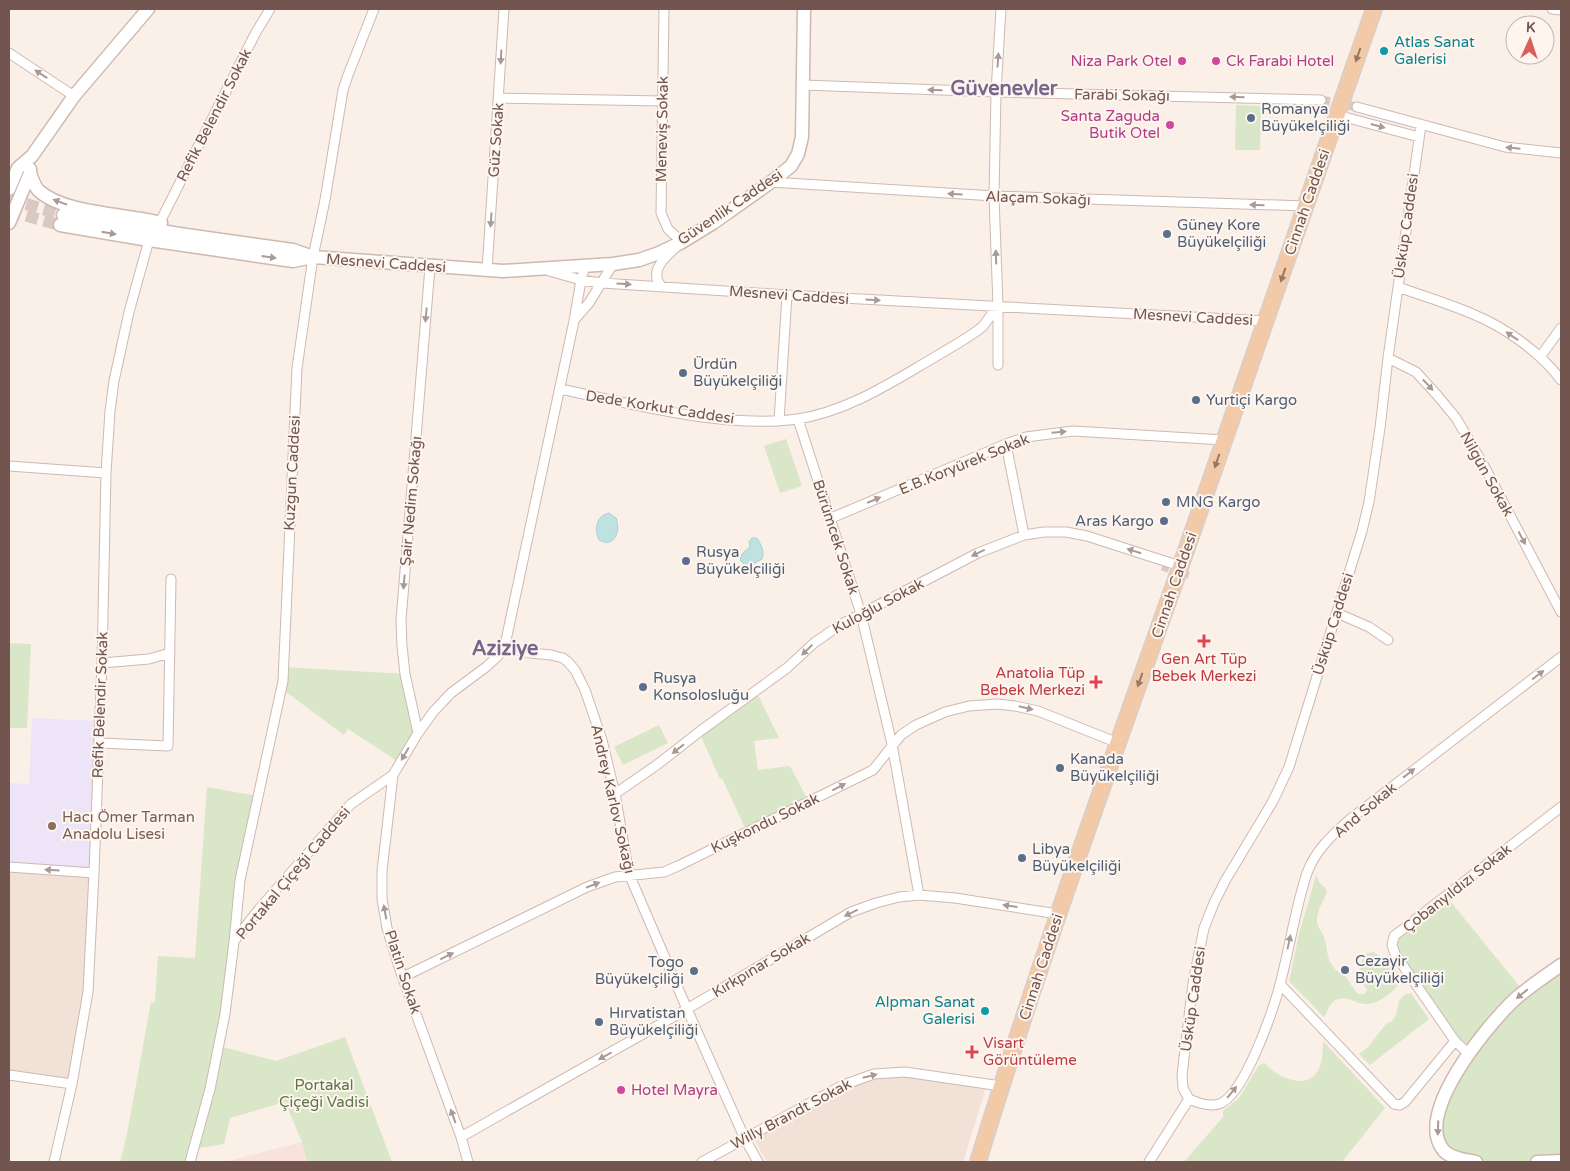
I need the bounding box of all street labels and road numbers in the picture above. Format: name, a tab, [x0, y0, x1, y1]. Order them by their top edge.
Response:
street label: Refik Belendir Sokak	[173, 46, 255, 184]
street label: Meneviş Sokak	[652, 76, 672, 182]
street label: Farabi Sokağı	[1074, 85, 1170, 105]
street label: Güz Sokak	[484, 102, 508, 178]
street label: Cinnah Caddesi	[1280, 147, 1334, 257]
street label: Güvenlik Caddesi	[674, 165, 786, 249]
street label: Üsküp Caddesi	[1390, 172, 1422, 280]
street label: Alaçam Sokağı	[985, 187, 1091, 209]
street label: Mesnevi Caddesi	[325, 250, 447, 276]
street label: Mesnevi Caddesi	[728, 282, 850, 308]
street label: Mesnevi Caddesi	[1132, 305, 1254, 329]
street label: Dede Korkut Caddesi	[584, 386, 736, 428]
street label: Kuzgun Caddesi	[280, 415, 304, 531]
street label: Nilgün Sokak	[1456, 429, 1518, 519]
street label: E.B.Koryürek Sokak	[896, 430, 1032, 498]
street label: Şair Nedim Sokağı	[396, 435, 426, 567]
street label: Bürümcek Sokak	[809, 477, 863, 597]
street label: Cinnah Caddesi	[1147, 530, 1201, 640]
street label: Üsküp Caddesi	[1309, 571, 1357, 677]
street label: Kuloğlu Sokak	[829, 574, 927, 638]
street label: Refik Belendir Sokak	[88, 631, 112, 779]
street label: Andrey Karlov Sokağı	[587, 723, 639, 875]
street label: And Sokak	[1330, 778, 1400, 842]
street label: Kuşkondu Sokak	[708, 789, 822, 857]
street label: Portakal Çiçeği Caddesi	[232, 803, 354, 943]
street label: Çobanyıldızı Sokak	[1399, 840, 1515, 936]
street label: Cinnah Caddesi	[1015, 911, 1067, 1023]
street label: Platin Sokak	[381, 928, 425, 1016]
street label: Kırkpınar Sokak	[709, 929, 813, 1001]
street label: Üsküp Caddesi	[1177, 945, 1209, 1053]
street label: Willy Brandt Sokak	[728, 1075, 854, 1153]

